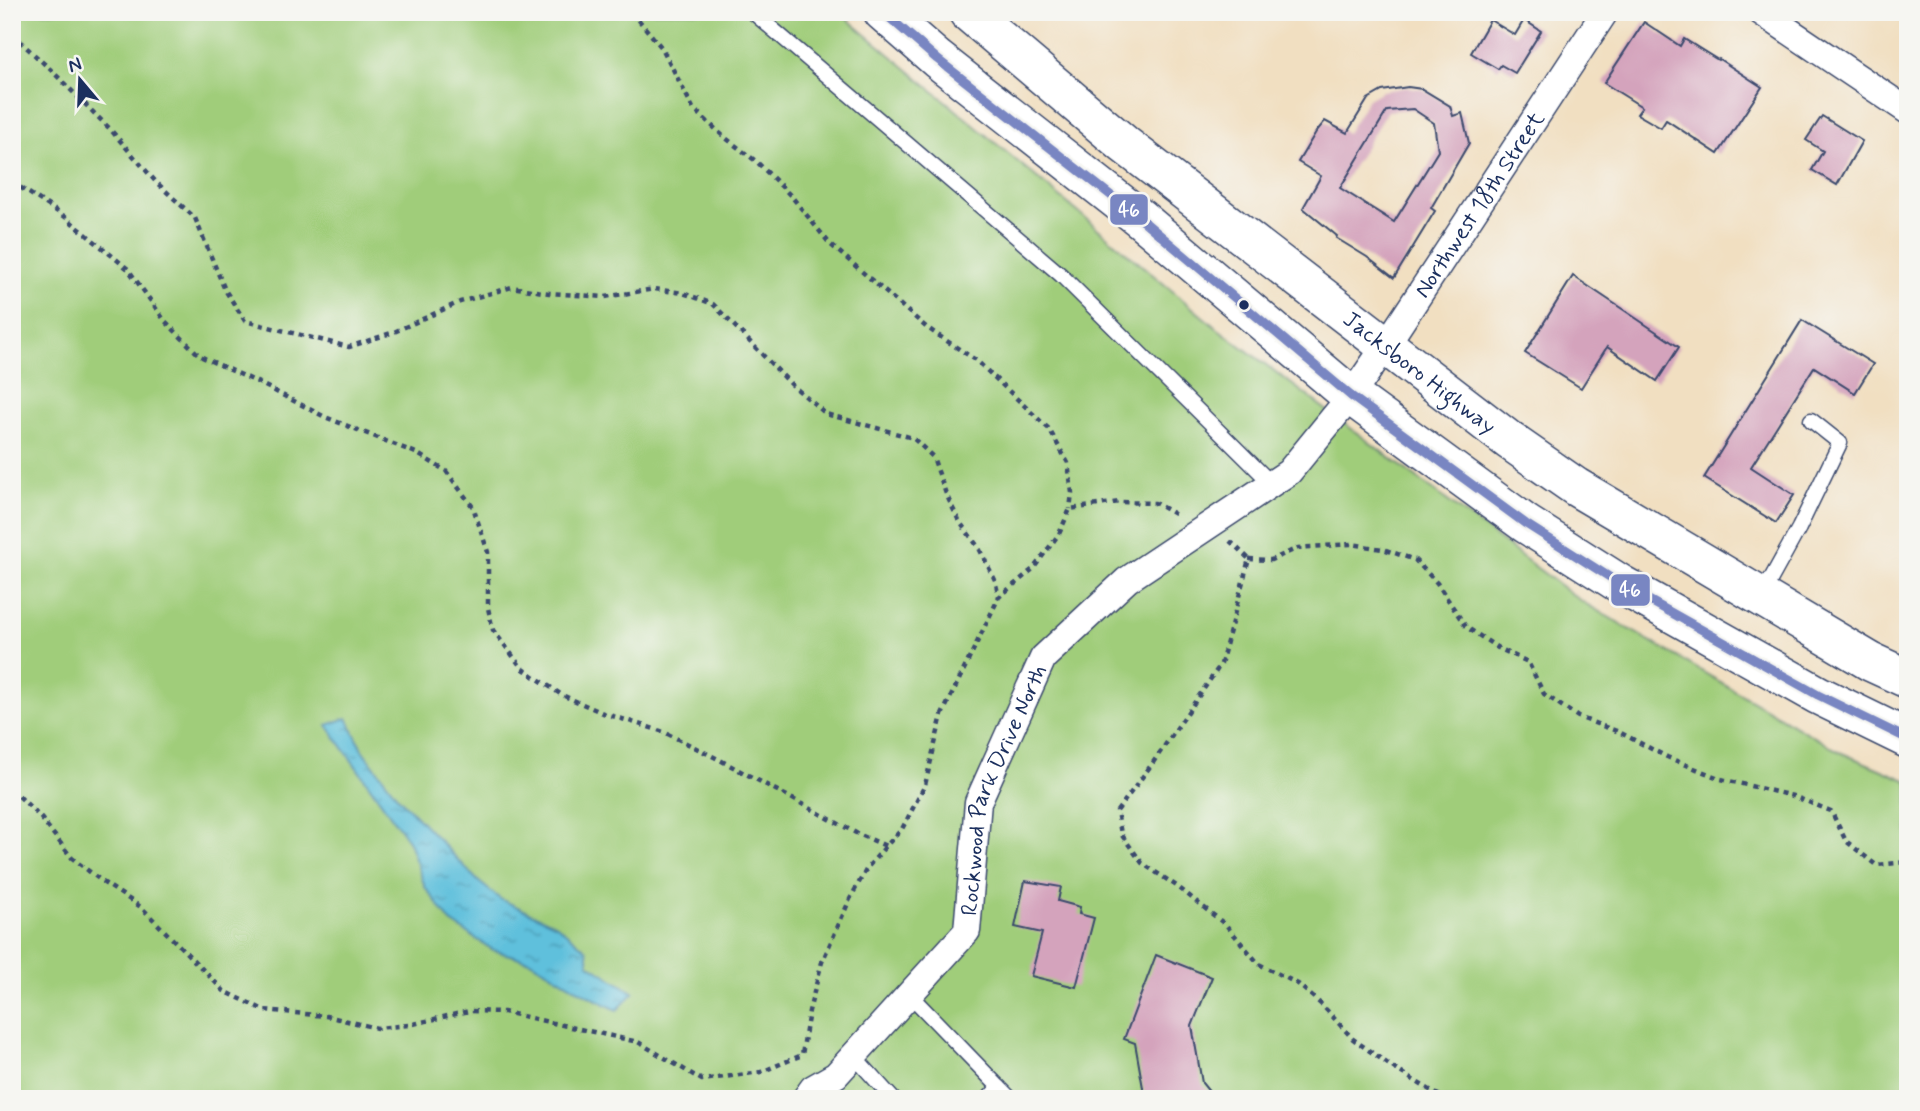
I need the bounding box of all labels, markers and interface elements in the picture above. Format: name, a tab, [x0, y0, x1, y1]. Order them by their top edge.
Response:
north arrow	[46, 46, 116, 116]
text: N	[65, 51, 85, 79]
street label: Northwest 18th Street	[1408, 106, 1553, 304]
line badge: 46	[1109, 193, 1149, 226]
text: 46	[1118, 198, 1140, 223]
unlabelled marker	[1237, 298, 1251, 312]
street label: Jacksboro Highway	[1336, 305, 1502, 442]
line badge: 46	[1610, 573, 1651, 607]
text: 46	[1619, 578, 1641, 603]
street label: Rockwood Park Drive North	[955, 660, 1055, 917]

